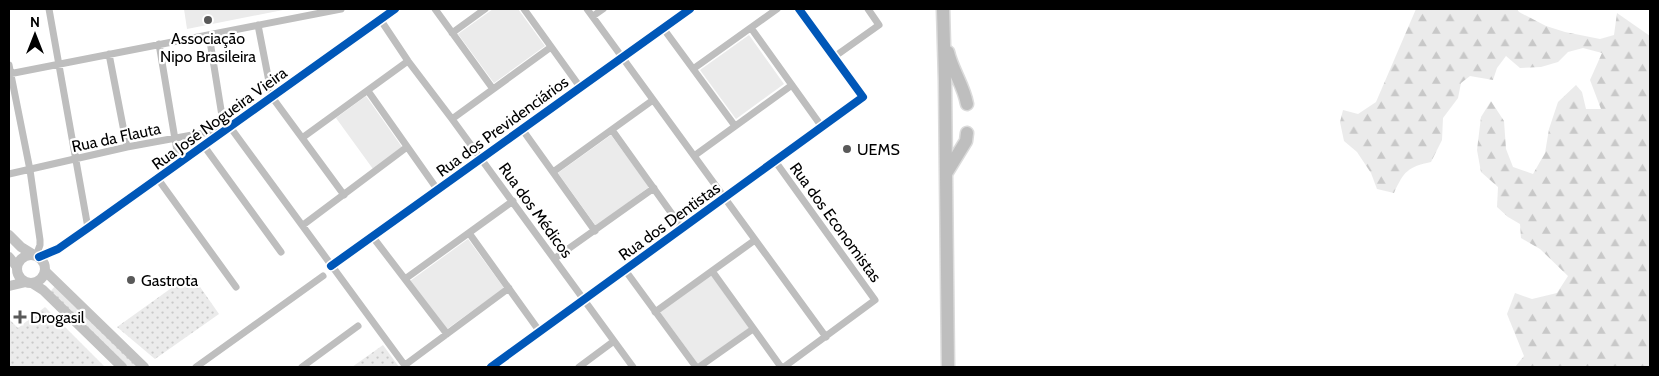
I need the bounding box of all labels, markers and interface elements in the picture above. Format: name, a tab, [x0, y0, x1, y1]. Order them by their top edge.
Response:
north arrow	[10, 10, 60, 60]
text: N	[30, 13, 40, 31]
marker: Associação Nipo Brasileira	[202, 14, 214, 26]
place label: Associação Nipo Brasileira	[160, 29, 256, 66]
street label: Rua José Nogueira Vieira	[148, 63, 291, 174]
street label: Rua dos Previdenciários	[433, 72, 572, 181]
street label: Rua da Flauta	[70, 119, 163, 156]
place label: UEMS	[857, 140, 900, 159]
marker: UEMS	[841, 143, 853, 155]
street label: Rua dos Médicos	[495, 159, 577, 262]
street label: Rua dos Economistas	[786, 159, 886, 286]
street label: Rua dos Dentistas	[615, 178, 724, 265]
place label: Gastrota	[141, 271, 198, 290]
marker: Gastrota	[125, 274, 137, 286]
place label: Drogasil	[30, 308, 85, 327]
marker: Drogasil	[14, 311, 26, 323]

